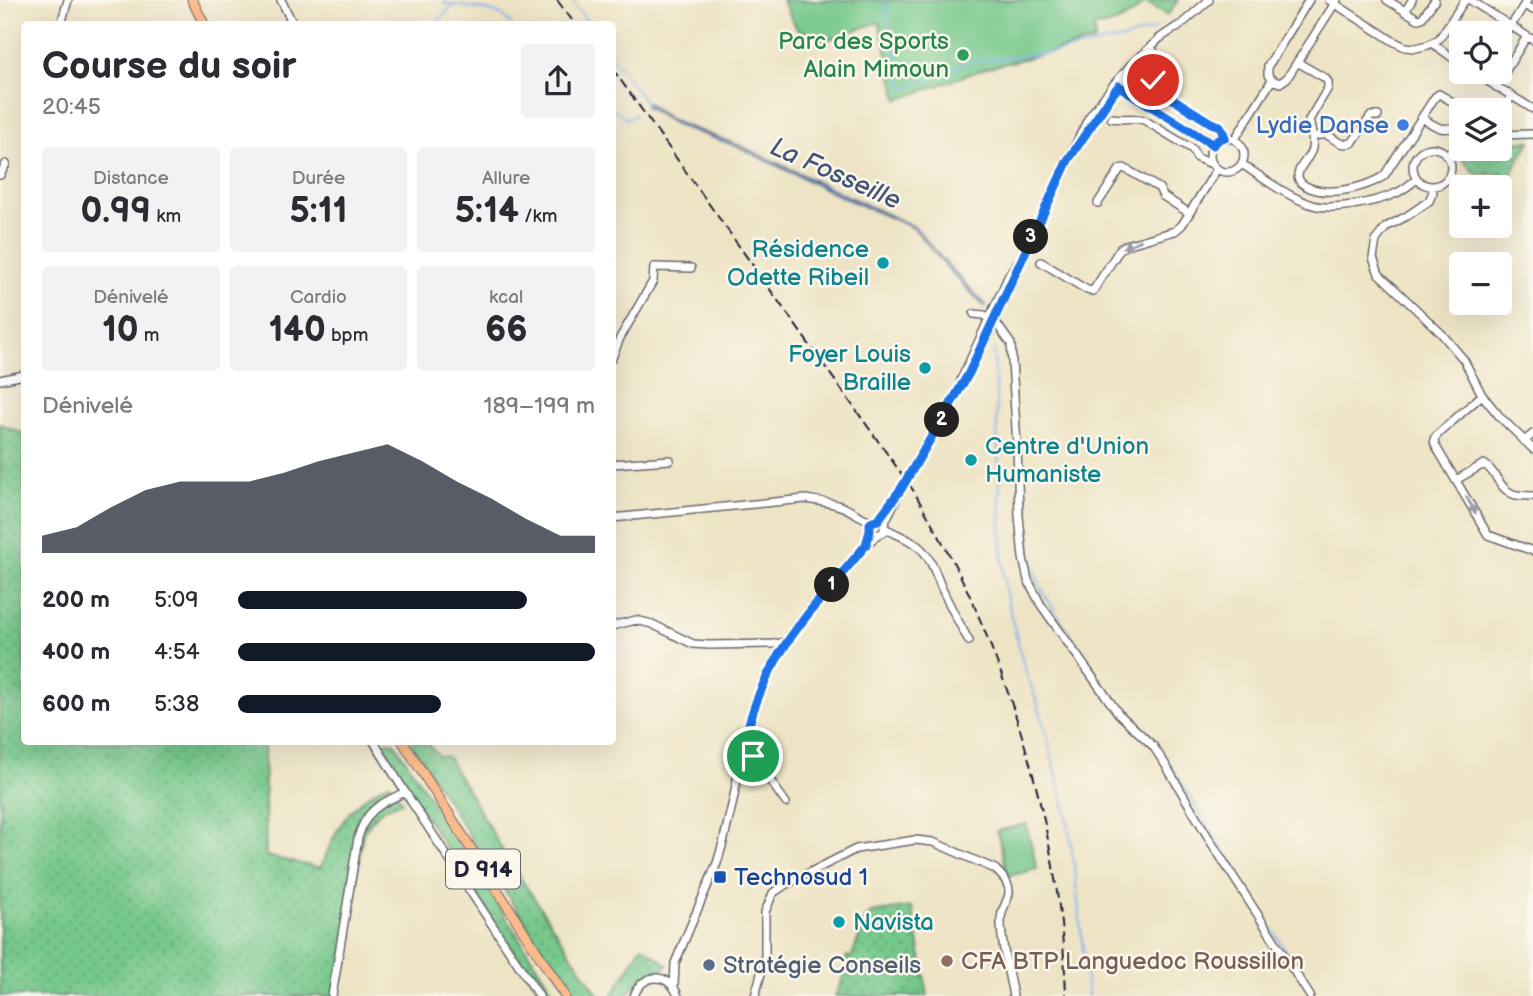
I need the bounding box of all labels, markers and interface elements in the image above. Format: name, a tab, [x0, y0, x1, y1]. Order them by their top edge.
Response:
map controls	[1449, 21, 1512, 315]
button: locate	[1449, 21, 1512, 84]
place label: Parc des Sports Alain Mimoun	[778, 27, 949, 84]
text: Course du soir	[42, 44, 297, 89]
button: share	[521, 44, 595, 118]
marker: Parc des Sports Alain Mimoun	[955, 47, 971, 63]
pin	[1123, 50, 1183, 110]
icon: check	[1134, 61, 1172, 99]
text: 20:45	[42, 93, 101, 121]
button: layers	[1449, 98, 1512, 161]
place label: Lydie Danse	[1256, 111, 1389, 140]
marker: Lydie Danse	[1395, 117, 1411, 133]
water label: La Fosseille	[765, 132, 905, 217]
text: Distance	[93, 167, 169, 190]
text: Durée	[292, 167, 345, 190]
text: Allure	[482, 167, 530, 190]
button: +	[1449, 175, 1512, 238]
text: 0.99	[80, 190, 151, 233]
text: 5:11	[289, 190, 348, 233]
text: 5:14	[455, 190, 519, 233]
text: km	[151, 205, 181, 228]
text: /km	[519, 205, 558, 228]
pin: 3	[1014, 219, 1048, 254]
text: 3	[1025, 225, 1036, 248]
place label: Résidence Odette Ribeil	[727, 235, 869, 292]
one-way arrow	[1122, 238, 1142, 250]
button: −	[1449, 252, 1512, 315]
marker: Résidence Odette Ribeil	[875, 255, 891, 271]
text: Dénivelé	[93, 286, 168, 309]
text: Cardio	[290, 286, 347, 309]
text: kcal	[489, 286, 523, 309]
text: 10	[102, 309, 139, 352]
text: 140	[269, 309, 326, 352]
text: 66	[485, 309, 527, 352]
text: m	[139, 324, 160, 347]
text: bpm	[326, 324, 368, 347]
place label: Foyer Louis Braille	[788, 340, 911, 397]
marker: Foyer Louis Braille	[917, 360, 933, 376]
text: Dénivelé	[42, 392, 133, 420]
text: 189–199 m	[484, 392, 595, 420]
pin: 2	[925, 402, 960, 438]
text: 2	[936, 408, 947, 431]
place label: Centre d'Union Humaniste	[985, 432, 1149, 489]
marker: Centre d'Union Humaniste	[963, 452, 979, 468]
one-way arrow	[1465, 496, 1477, 515]
pin: 1	[814, 568, 850, 602]
text: 1	[828, 573, 836, 596]
text: 200 m	[42, 586, 110, 614]
text: 5:09	[154, 586, 199, 614]
text: 400 m	[42, 638, 110, 666]
text: 4:54	[154, 638, 200, 666]
text: 600 m	[42, 690, 110, 718]
text: 5:38	[154, 690, 199, 718]
pin	[723, 726, 783, 786]
icon: arrive	[734, 737, 772, 775]
road number: D 914	[446, 849, 520, 888]
place label: Technosud 1	[734, 863, 868, 892]
marker: Technosud 1	[712, 869, 728, 885]
place label: Navista	[853, 908, 934, 937]
marker: Navista	[831, 914, 847, 930]
place label: CFA BTP Languedoc Roussillon	[961, 947, 1304, 976]
place label: Stratégie Conseils	[723, 951, 921, 980]
marker: CFA BTP Languedoc Roussillon	[939, 953, 955, 969]
marker: Stratégie Conseils	[701, 957, 717, 973]

